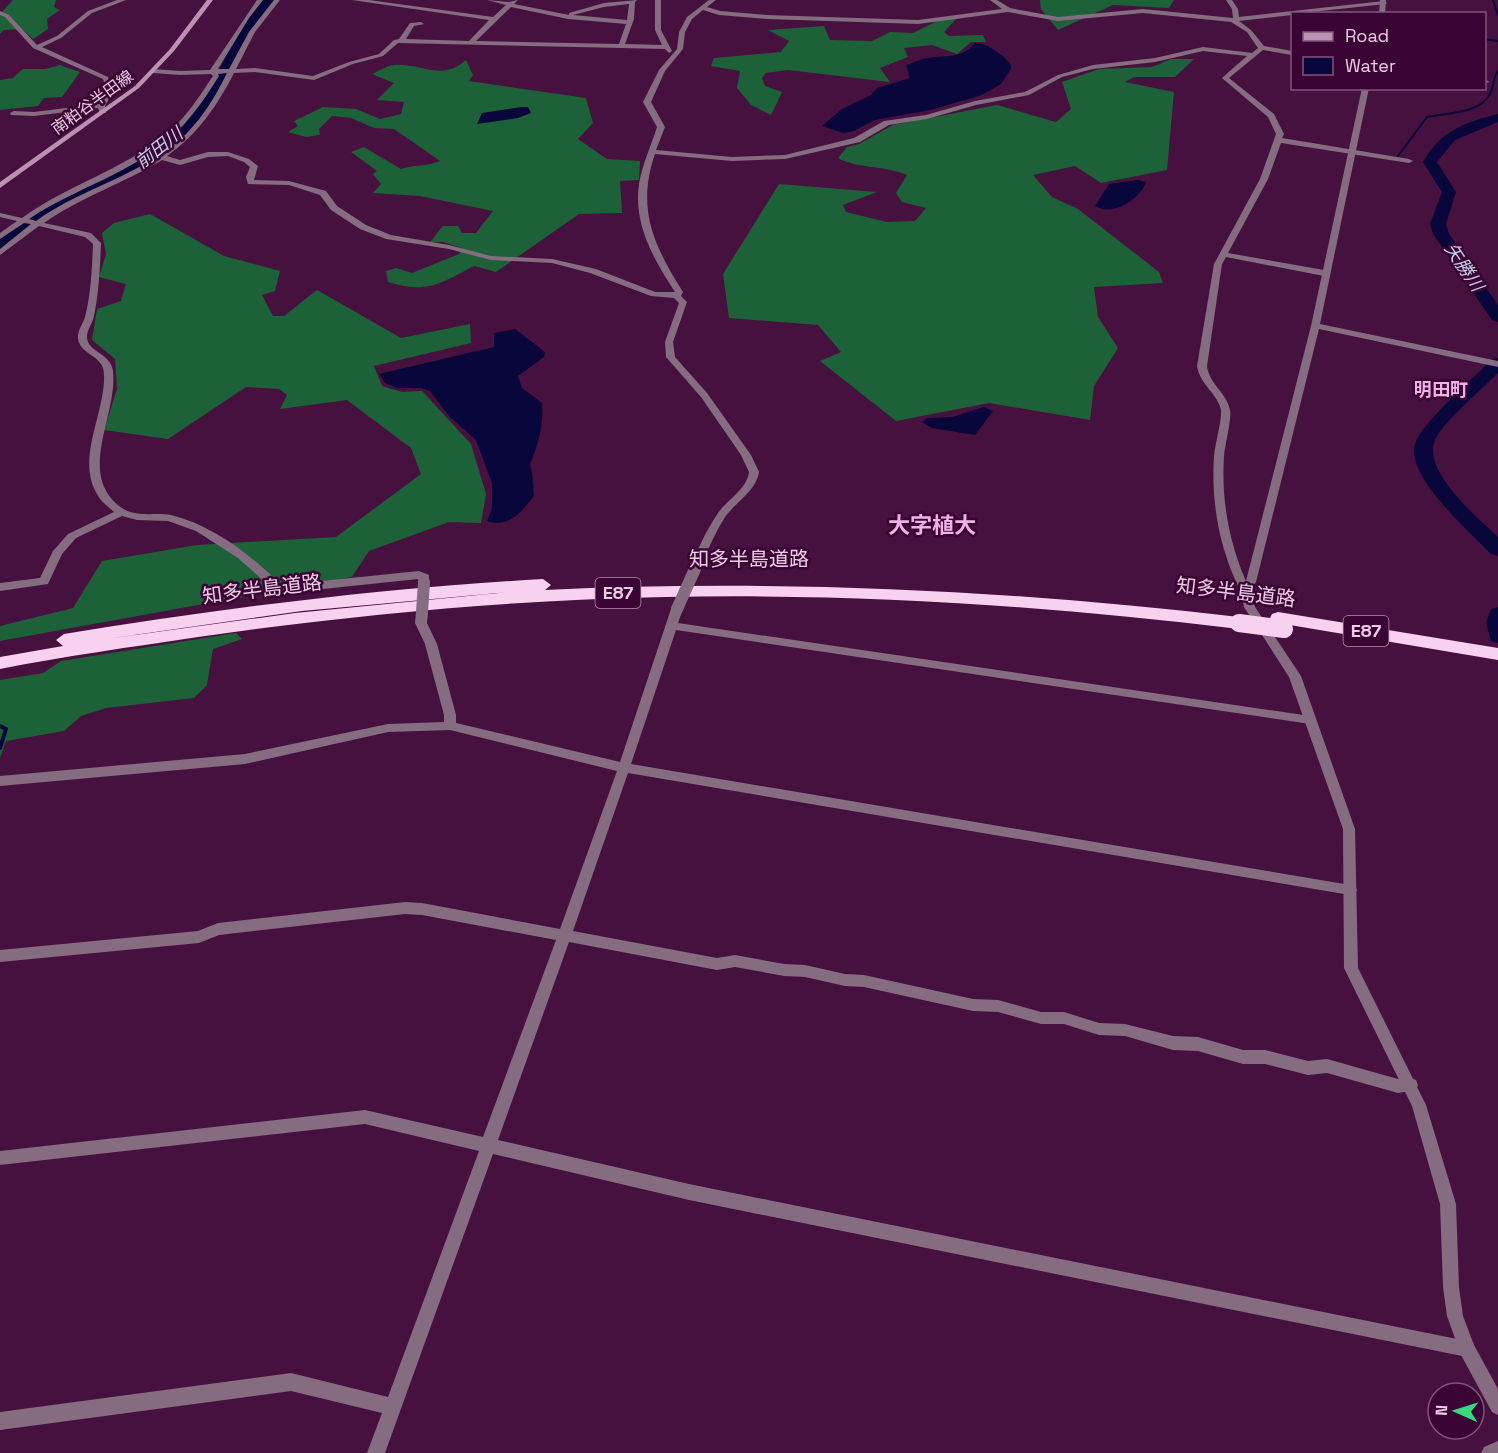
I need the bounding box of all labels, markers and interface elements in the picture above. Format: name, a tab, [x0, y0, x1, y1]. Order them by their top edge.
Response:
legend	[1291, 12, 1486, 90]
text: Road	[1345, 24, 1389, 47]
text: Water	[1345, 54, 1396, 77]
street label: 南粕谷半田線	[47, 66, 137, 139]
water label: 前田川	[130, 121, 189, 173]
water label: 矢勝川	[1440, 238, 1490, 297]
district label: 明田町	[1414, 378, 1468, 401]
district label: 大字植大	[888, 511, 976, 539]
street label: 知多半島道路	[689, 546, 809, 572]
street label: 知多半島道路	[201, 569, 323, 609]
street label: 知多半島道路	[1175, 572, 1297, 612]
road number: E87	[596, 578, 640, 608]
road number: E87	[1344, 616, 1388, 646]
north arrow	[1426, 1381, 1486, 1441]
text: N	[1431, 1404, 1452, 1416]

